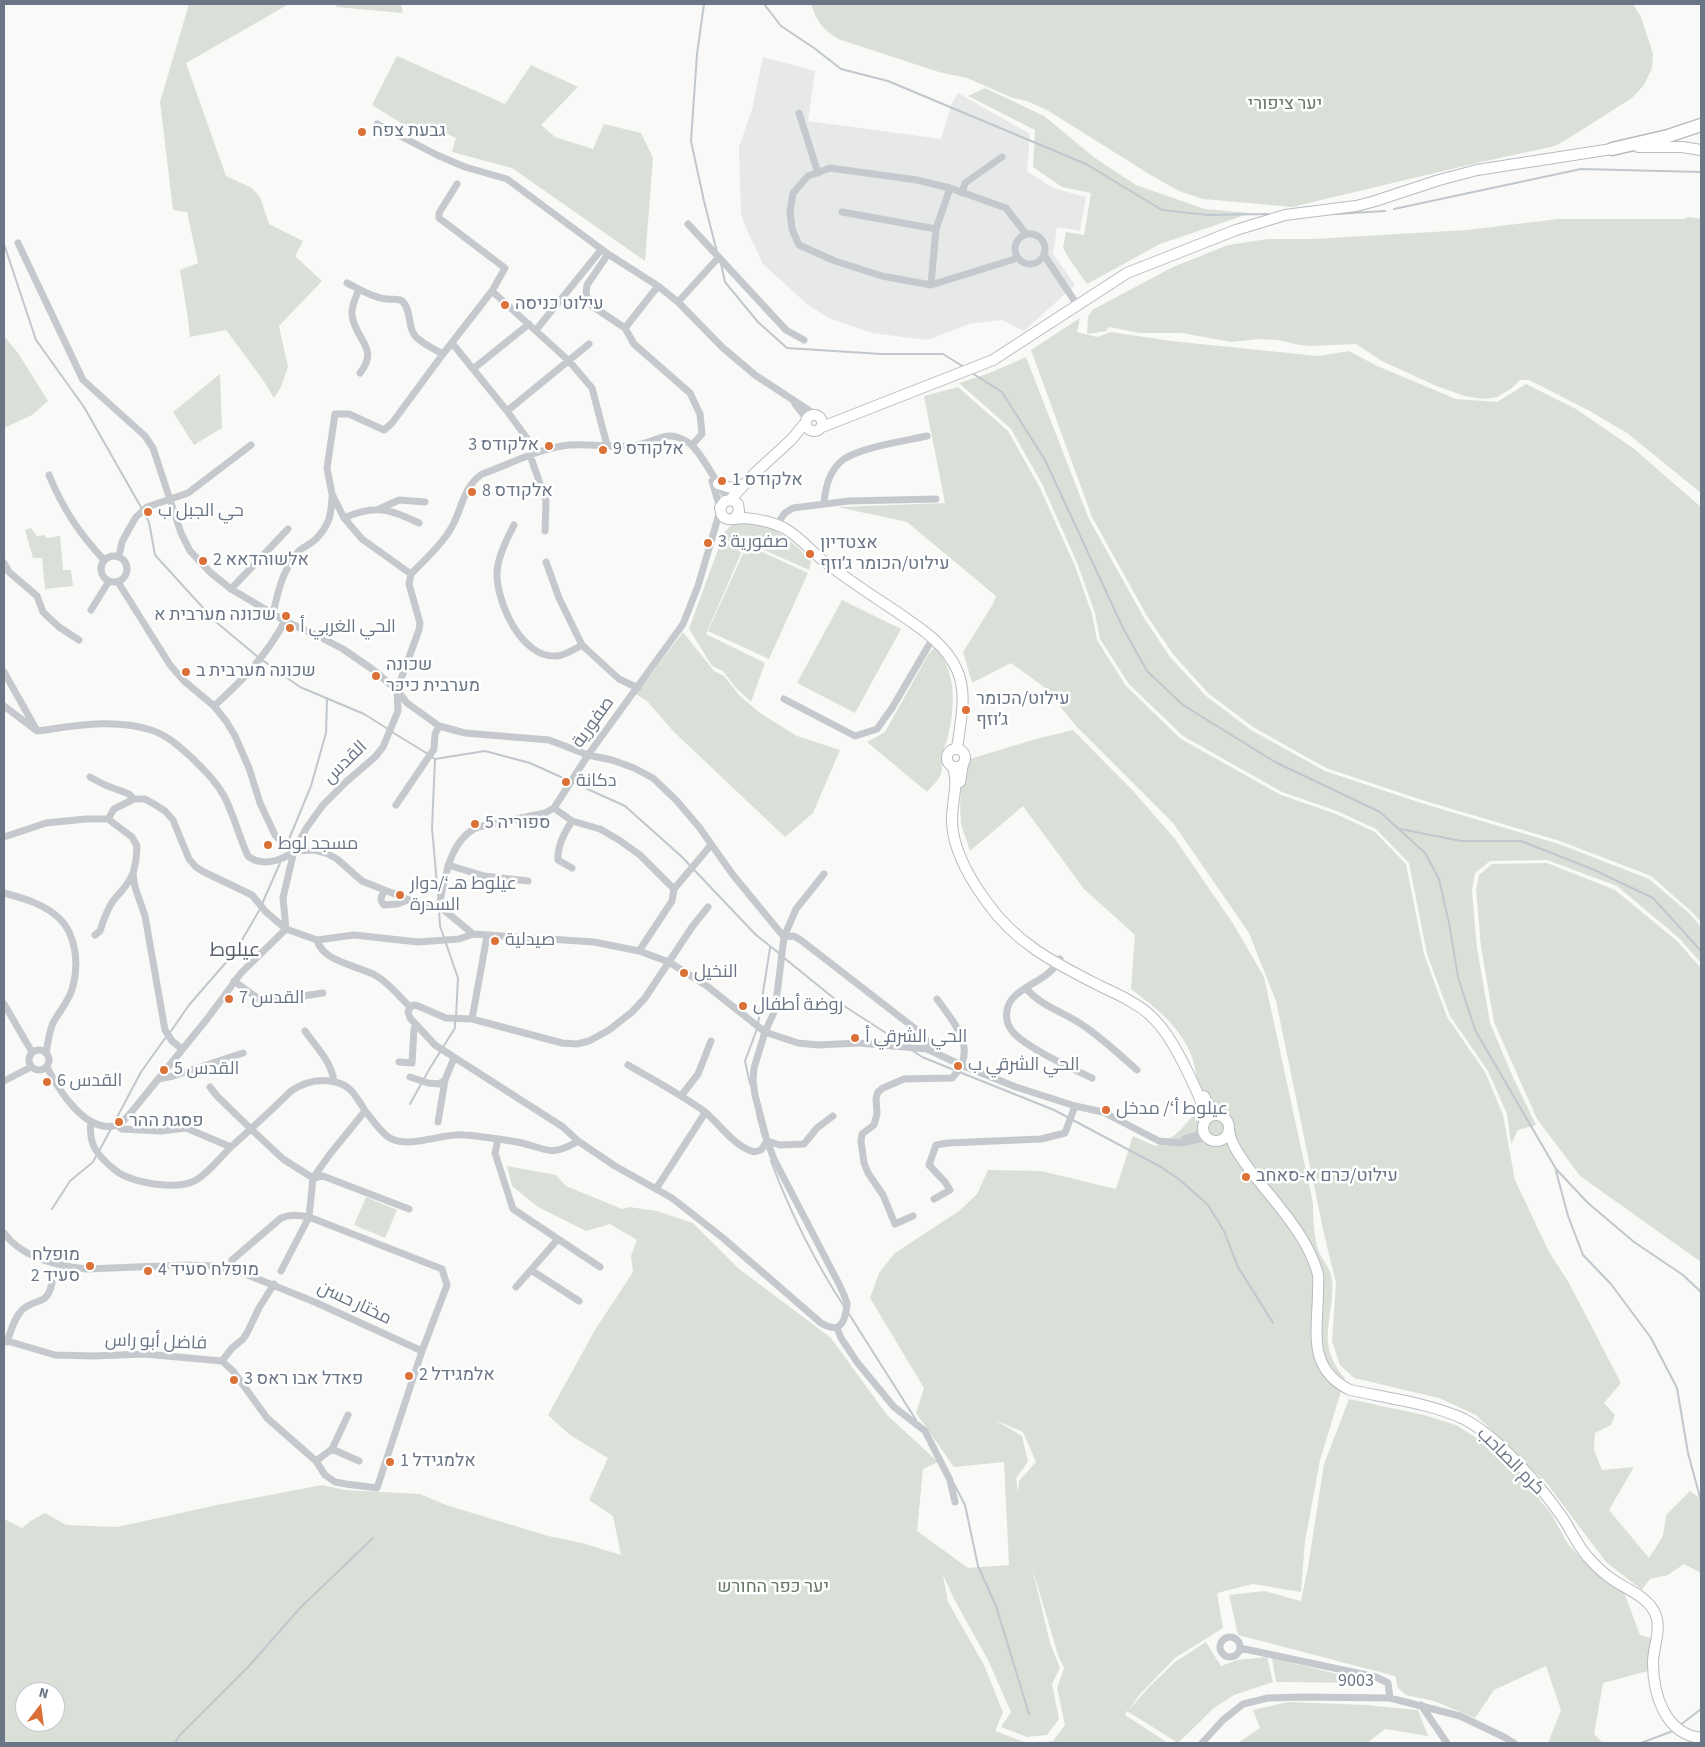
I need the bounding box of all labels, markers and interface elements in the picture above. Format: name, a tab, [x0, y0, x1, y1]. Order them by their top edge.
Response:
park label: יער ציפורי	[1248, 94, 1322, 116]
place label: גבעת צפח	[372, 121, 446, 143]
marker: גבעת צפח	[356, 126, 368, 138]
place label: עילוט כניסה	[515, 294, 604, 316]
marker: עילוט כניסה	[499, 299, 511, 311]
place label: אלקודס 3	[468, 435, 539, 457]
place label: אלקודס 9	[613, 439, 684, 461]
marker: אלקודס 3	[543, 440, 555, 452]
marker: אלקודס 9	[597, 444, 609, 456]
place label: אלקודס 1	[732, 470, 803, 492]
marker: אלקודס 1	[716, 475, 728, 487]
place label: אלקודס 8	[482, 481, 553, 503]
marker: אלקודס 8	[466, 486, 478, 498]
place label: حي الجبل ب	[158, 501, 244, 523]
marker: حي الجبل ب	[142, 506, 154, 518]
place label: صفورية 3	[718, 532, 789, 554]
place label: אצטדיון עילוט/הכומר ג׳וזף	[820, 533, 950, 576]
marker: صفورية 3	[702, 537, 714, 549]
marker: אצטדיון עילוט/הכומר ג׳וזף	[804, 548, 816, 560]
place label: אלשוהדאא 2	[213, 550, 309, 572]
marker: אלשוהדאא 2	[197, 555, 209, 567]
place label: שכונה מערבית א	[154, 605, 276, 627]
marker: שכונה מערבית א	[280, 610, 292, 622]
place label: الحي الغربي أ	[300, 617, 396, 639]
marker: الحي الغربي أ	[284, 622, 296, 634]
place label: שכונה מערבית כיכר	[386, 655, 480, 698]
place label: שכונה מערבית ב	[196, 661, 316, 683]
marker: שכונה מערבית ב	[180, 666, 192, 678]
marker: שכונה מערבית כיכר	[370, 670, 382, 682]
place label: עילוט/הכומר ג׳וזף	[976, 689, 1070, 732]
street label: صفورية	[568, 693, 620, 753]
marker: עילוט/הכומר ג׳וזף	[960, 704, 972, 716]
street label: القدس	[320, 737, 372, 789]
place label: دكانة	[576, 771, 616, 793]
marker: دكانة	[560, 776, 572, 788]
place label: ספוריה 5	[485, 813, 550, 835]
marker: ספוריה 5	[469, 818, 481, 830]
place label: مسجد لوط	[278, 834, 358, 856]
marker: مسجد لوط	[262, 839, 274, 851]
place label: عيلوط هـ‘/دوار السدرة	[410, 874, 517, 916]
marker: عيلوط هـ‘/دوار السدرة	[394, 889, 406, 901]
place label: صيدلية	[505, 930, 555, 952]
marker: صيدلية	[489, 935, 501, 947]
district label: عيلوط	[210, 940, 260, 964]
place label: النخيل	[694, 962, 738, 984]
marker: النخيل	[678, 967, 690, 979]
place label: القدس 7	[239, 988, 304, 1010]
marker: القدس 7	[223, 993, 235, 1005]
place label: روضة أطفال	[753, 995, 843, 1017]
marker: روضة أطفال	[737, 1000, 749, 1012]
place label: الحي الشرقي أ	[865, 1027, 967, 1049]
marker: الحي الشرقي أ	[849, 1032, 861, 1044]
place label: الحي الشرقي ب	[968, 1055, 1080, 1077]
place label: القدس 5	[174, 1059, 239, 1081]
marker: الحي الشرقي ب	[952, 1060, 964, 1072]
marker: القدس 5	[158, 1064, 170, 1076]
place label: القدس 6	[57, 1071, 122, 1093]
marker: القدس 6	[41, 1076, 53, 1088]
place label: عيلوط أ‘/ مدخل	[1116, 1099, 1228, 1121]
marker: عيلوط أ‘/ مدخل	[1100, 1104, 1112, 1116]
place label: פסגת ההר	[129, 1111, 204, 1133]
marker: פסגת ההר	[113, 1116, 125, 1128]
place label: עילוט/כרם א-סאחב	[1256, 1166, 1398, 1188]
marker: עילוט/כרם א-סאחב	[1240, 1171, 1252, 1183]
place label: מופלח סעיד 2	[31, 1245, 80, 1288]
marker: מופלח סעיד 2	[84, 1260, 96, 1272]
place label: מופלח סעיד 4	[158, 1260, 259, 1282]
marker: מופלח סעיד 4	[142, 1265, 154, 1277]
street label: مختار حسن	[314, 1278, 394, 1330]
street label: فاضل أبو راس	[105, 1330, 207, 1356]
place label: אלמגידל 2	[419, 1365, 495, 1387]
place label: פאדל אבו ראס 3	[244, 1369, 363, 1391]
marker: אלמגידל 2	[403, 1370, 415, 1382]
marker: פאדל אבו ראס 3	[228, 1374, 240, 1386]
street label: كرم الصاحب	[1472, 1424, 1548, 1500]
place label: אלמגידל 1	[400, 1451, 476, 1473]
marker: אלמגידל 1	[384, 1456, 396, 1468]
park label: יער כפר החורש	[717, 1577, 829, 1599]
street label: 9003	[1338, 1671, 1374, 1693]
north arrow	[15, 1682, 65, 1732]
text: N	[37, 1683, 51, 1704]

